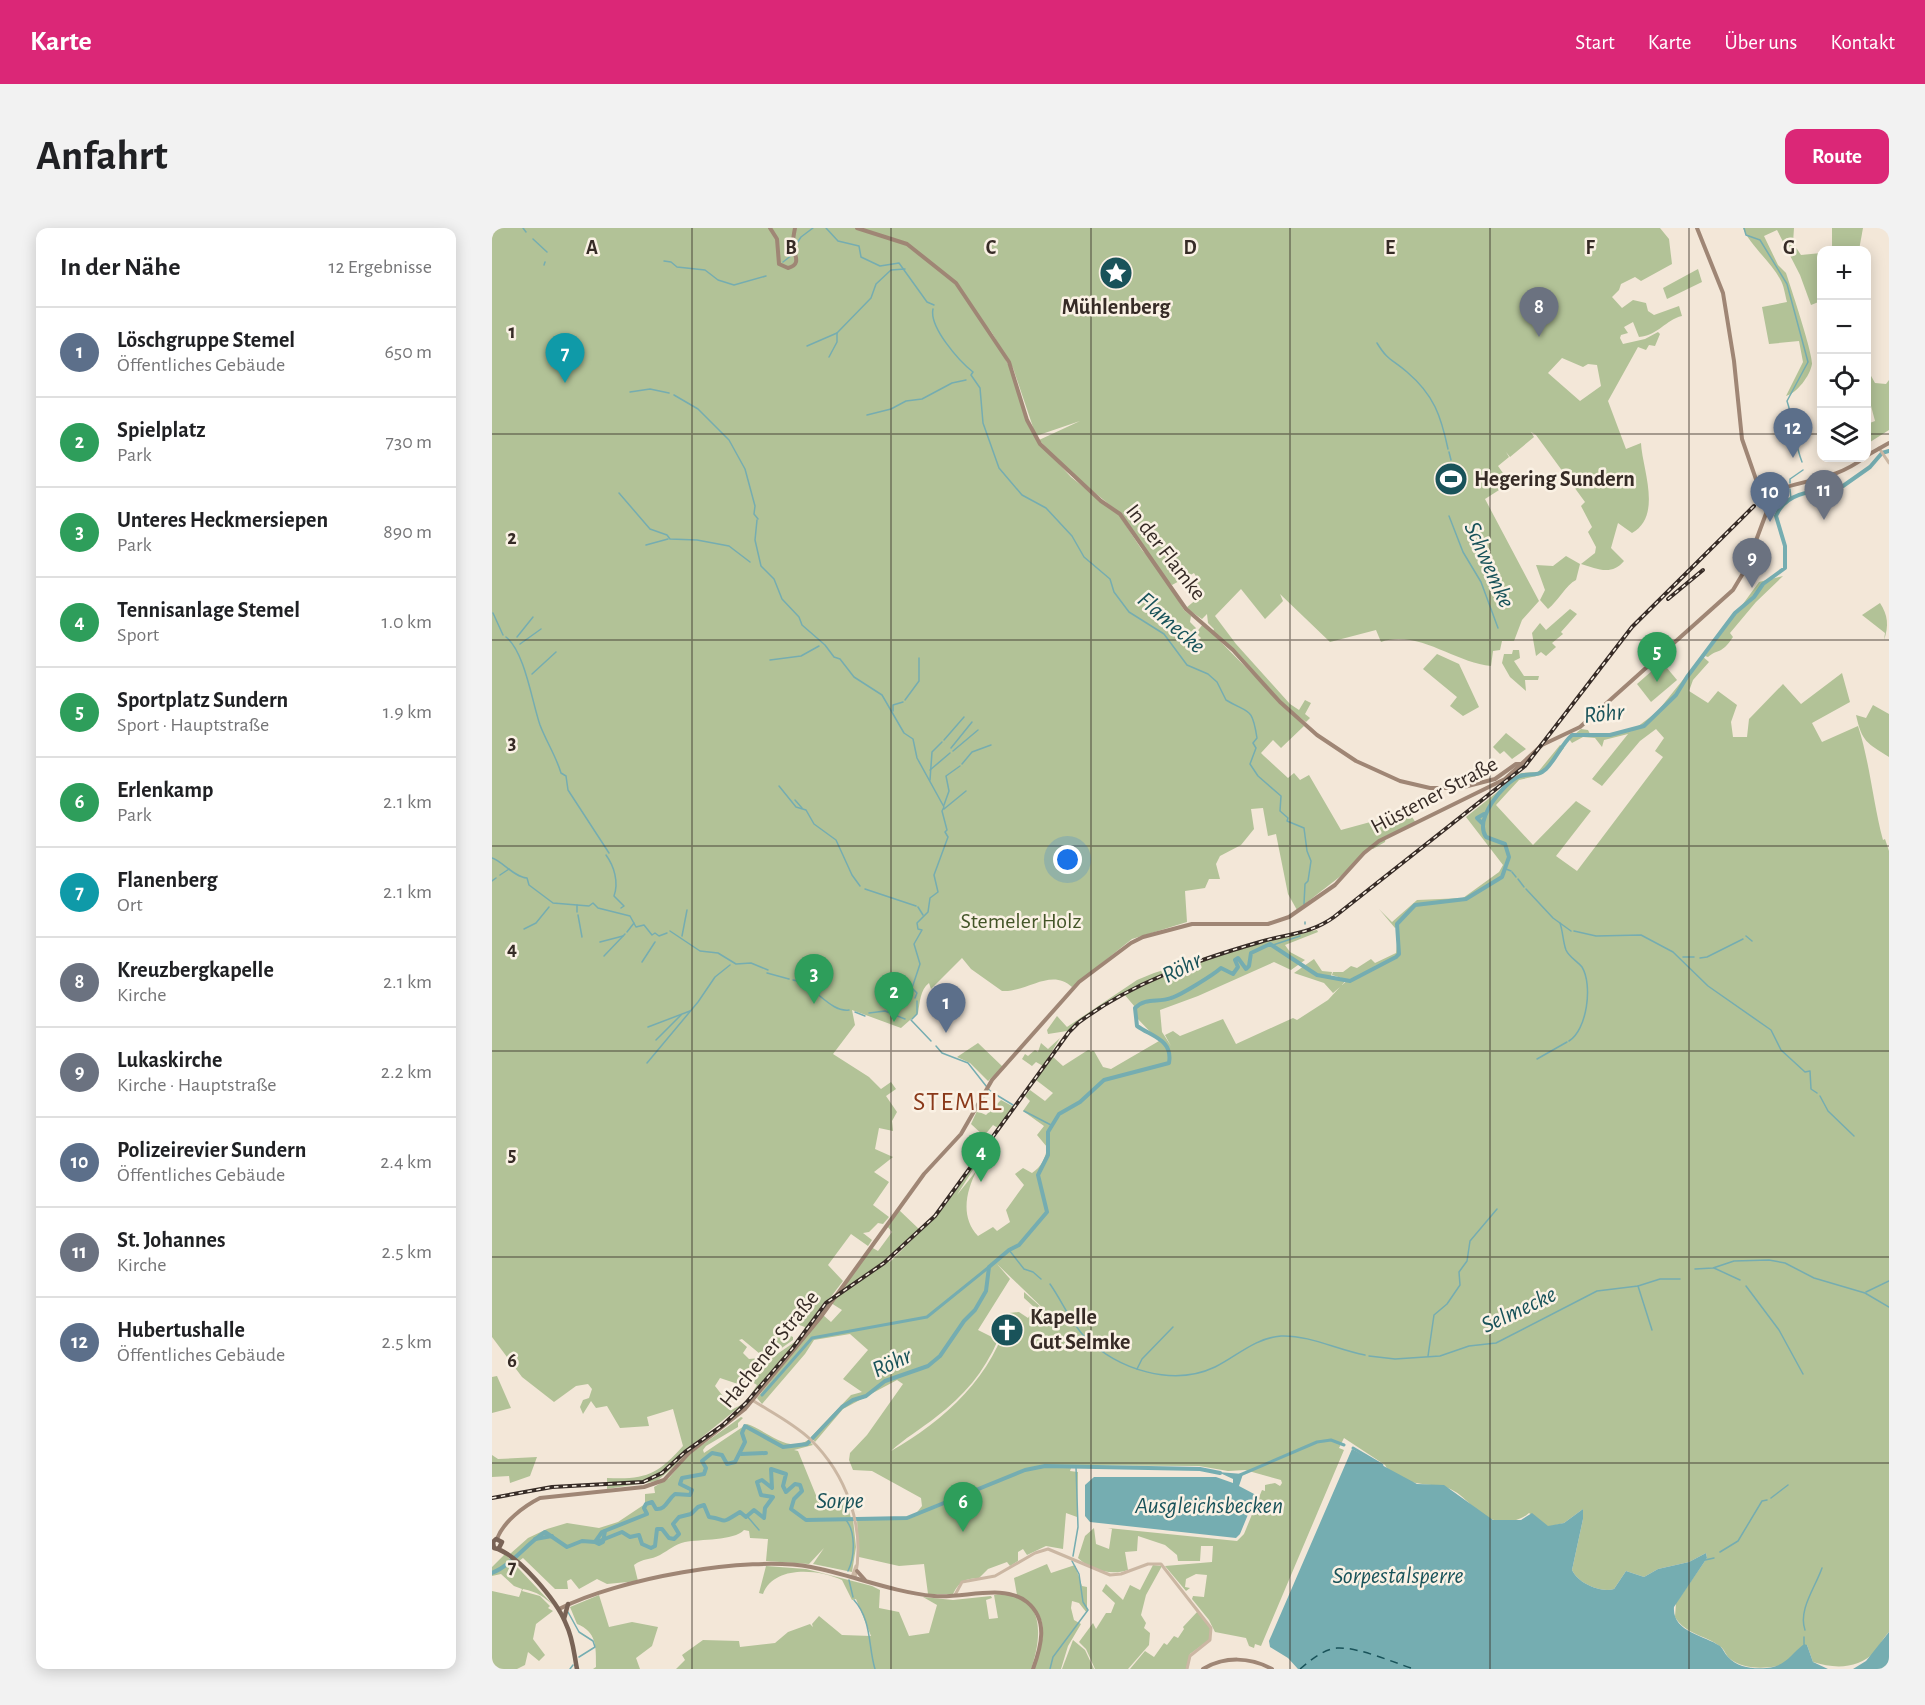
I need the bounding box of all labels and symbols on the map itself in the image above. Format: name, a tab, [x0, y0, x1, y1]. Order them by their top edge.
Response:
text: A	[586, 238, 598, 258]
text: B	[785, 238, 797, 258]
text: C	[986, 238, 997, 258]
text: D	[1183, 238, 1197, 258]
text: E	[1385, 238, 1395, 258]
text: F	[1585, 238, 1595, 258]
text: G	[1783, 238, 1795, 258]
place icon: Mühlenberg	[1098, 255, 1134, 291]
pin: 8	[1520, 288, 1558, 337]
place label: Mühlenberg	[1062, 296, 1171, 318]
text: 1	[508, 322, 516, 342]
pin: 7	[546, 334, 584, 383]
pin: 12	[1774, 408, 1812, 458]
sports icon: Hegering Sundern	[1433, 461, 1469, 497]
place label: Hegering Sundern	[1474, 468, 1635, 490]
pin: 11	[1804, 470, 1844, 520]
pin: 10	[1750, 472, 1790, 522]
street label: In der Flamke	[1122, 500, 1210, 604]
water label: Schwemke	[1459, 518, 1519, 612]
text: 2	[507, 528, 517, 548]
pin: 9	[1732, 538, 1772, 588]
water label: Flamecke	[1133, 587, 1209, 659]
pin: 5	[1638, 632, 1676, 682]
water label: Röhr	[1582, 700, 1627, 728]
text: 3	[508, 733, 516, 753]
street label: Hüstener Straße	[1367, 752, 1501, 838]
your location	[1053, 845, 1082, 874]
park label: Stemeler Holz	[960, 910, 1082, 932]
text: 4	[507, 939, 517, 959]
water label: Röhr	[1158, 948, 1207, 988]
pin: 3	[794, 954, 834, 1004]
pin: 2	[874, 972, 914, 1022]
pin: 1	[926, 984, 966, 1033]
district label: STEMEL	[913, 1089, 1003, 1115]
pin: 4	[962, 1132, 1000, 1182]
text: 5	[508, 1145, 516, 1165]
water label: Selmecke	[1478, 1282, 1560, 1338]
street label: Hachener Straße	[715, 1286, 823, 1412]
place label: Kapelle Gut Selmke	[1030, 1306, 1130, 1353]
church icon: Kapelle Gut Selmke	[989, 1312, 1025, 1348]
water label: Röhr	[868, 1343, 917, 1382]
text: 6	[507, 1351, 517, 1371]
pin: 6	[944, 1482, 982, 1532]
water label: Sorpe	[816, 1489, 864, 1513]
water label: Ausgleichsbecken	[1134, 1494, 1283, 1518]
text: 7	[508, 1557, 517, 1577]
water label: Sorpestalsperre	[1332, 1564, 1464, 1588]

